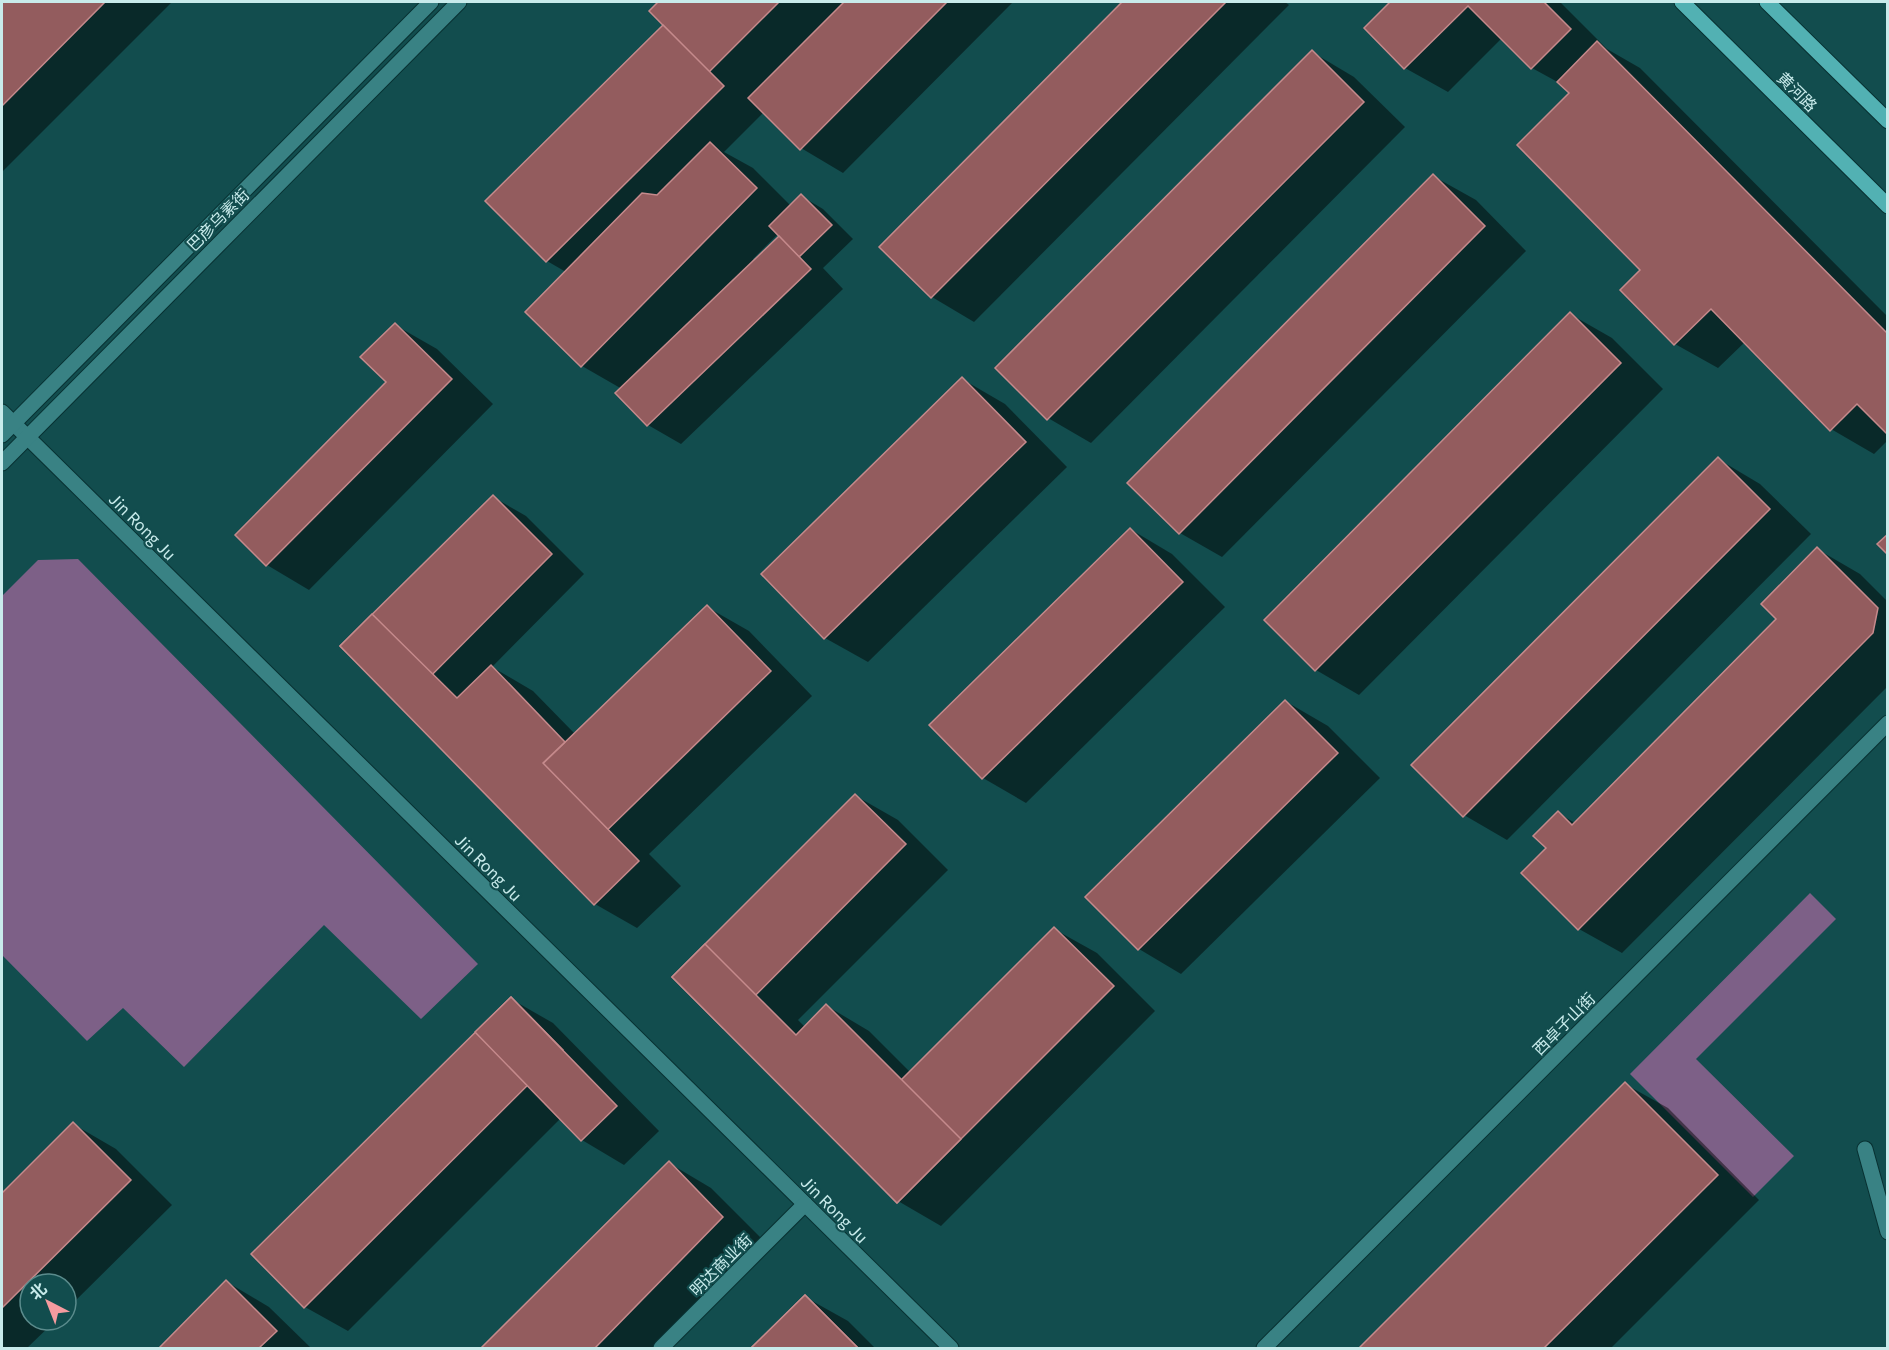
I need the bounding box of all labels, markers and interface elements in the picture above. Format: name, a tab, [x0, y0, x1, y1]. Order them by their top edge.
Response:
street label: 黄河路	[1773, 66, 1823, 116]
street label: 巴彦乌素街	[180, 182, 254, 256]
street label: Jin Rong Ju	[104, 487, 182, 565]
street label: Jin Rong Ju	[450, 828, 528, 906]
street label: 西卓子山街	[1526, 986, 1600, 1060]
street label: Jin Rong Ju	[796, 1170, 874, 1248]
street label: 明达商业街	[683, 1227, 757, 1301]
north arrow	[18, 1272, 78, 1332]
text: 北	[23, 1276, 51, 1304]

